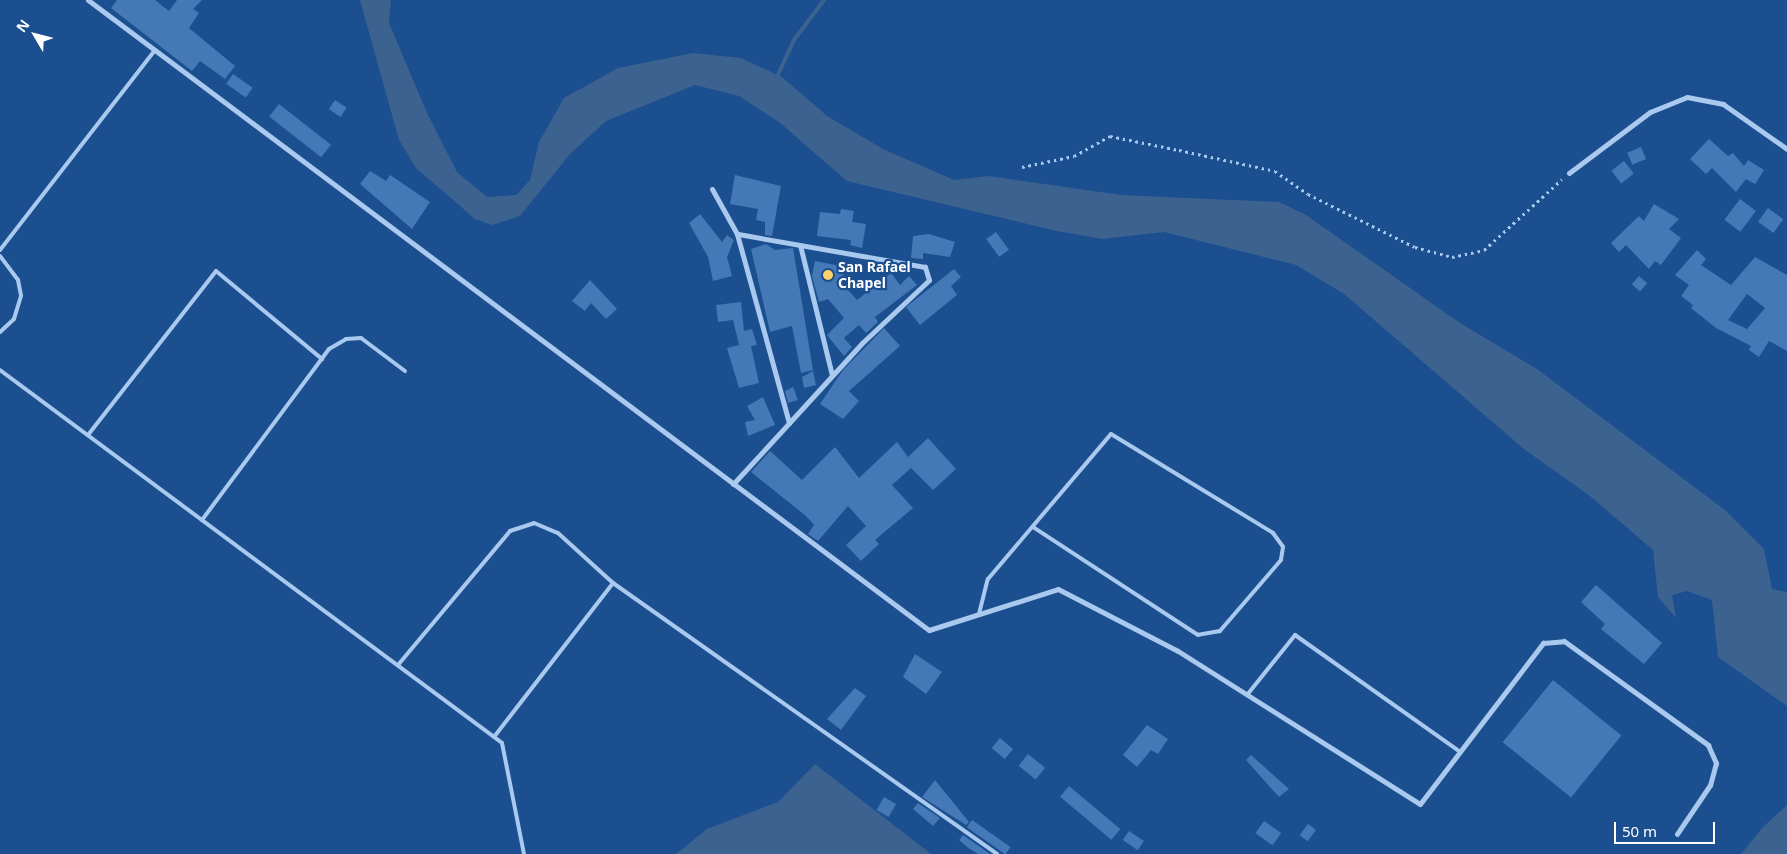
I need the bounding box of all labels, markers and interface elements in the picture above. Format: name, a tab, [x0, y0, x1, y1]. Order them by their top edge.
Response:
north arrow	[10, 10, 60, 60]
text: N	[12, 15, 34, 36]
place label: San Rafael Chapel	[838, 259, 911, 292]
marker: San Rafael Chapel	[822, 269, 834, 281]
scale bar	[1617, 812, 1718, 844]
text: 50 m	[1622, 821, 1657, 841]

